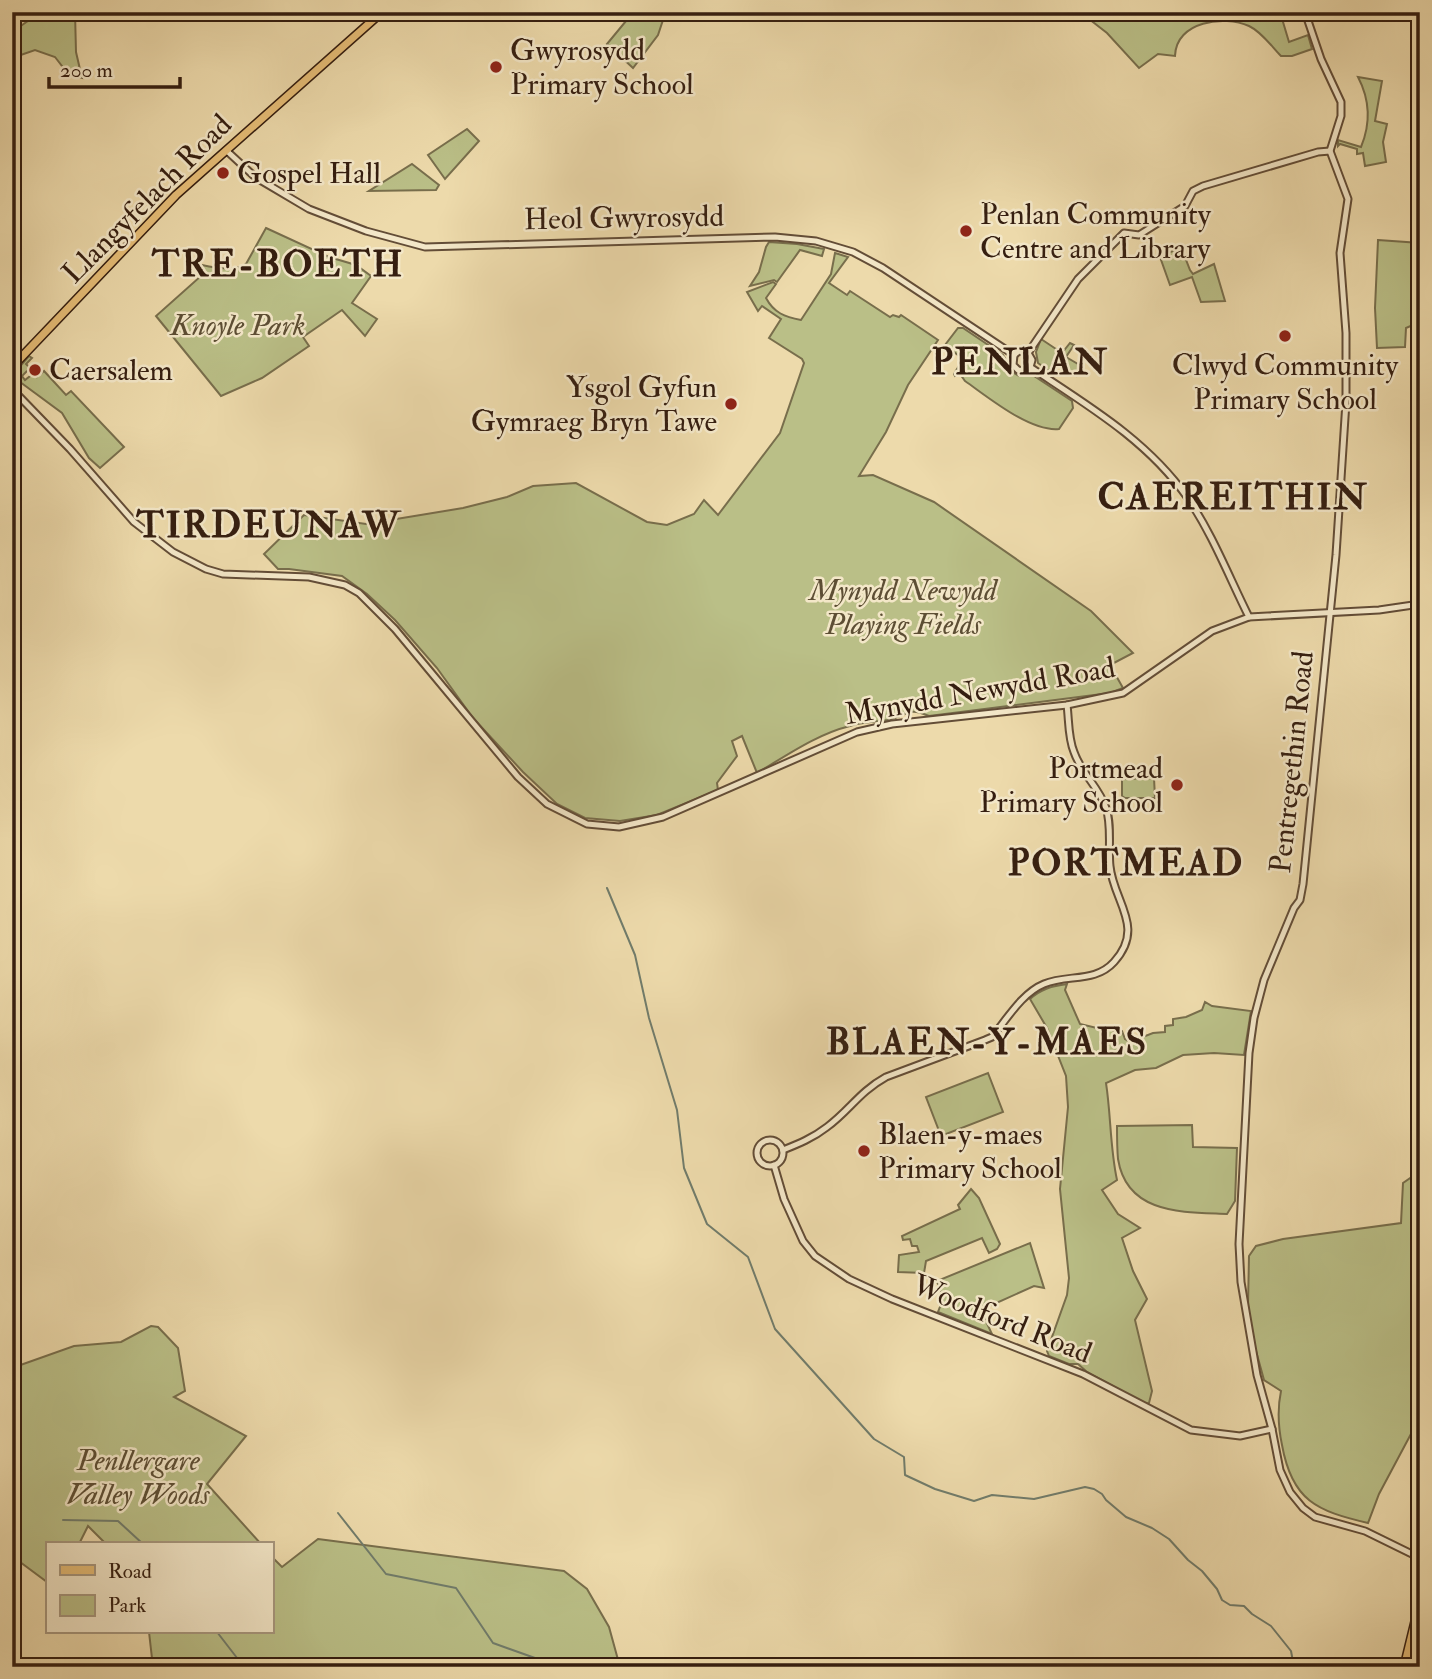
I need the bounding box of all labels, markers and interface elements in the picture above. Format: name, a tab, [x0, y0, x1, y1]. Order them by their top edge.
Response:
place label: Gwyrosydd Primary School	[510, 32, 694, 103]
scale bar	[49, 46, 180, 90]
text: 200 m	[60, 57, 113, 84]
marker: Gwyrosydd Primary School	[488, 59, 504, 75]
street label: Llangyfelach Road	[55, 106, 240, 291]
place label: Gospel Hall	[237, 155, 381, 192]
marker: Gospel Hall	[215, 165, 231, 181]
place label: Penlan Community Centre and Library	[980, 196, 1212, 267]
street label: Heol Gwyrosydd	[524, 198, 725, 238]
marker: Penlan Community Centre and Library	[958, 223, 974, 239]
district label: TRE-BOETH	[151, 241, 404, 288]
park label: Knoyle Park	[168, 307, 306, 344]
marker: Clwyd Community Primary School	[1277, 328, 1293, 344]
district label: PENLAN	[931, 339, 1109, 386]
place label: Clwyd Community Primary School	[1172, 347, 1399, 418]
place label: Caersalem	[49, 352, 173, 389]
marker: Caersalem	[27, 362, 43, 378]
place label: Ysgol Gyfun Gymraeg Bryn Tawe	[471, 369, 717, 440]
marker: Ysgol Gyfun Gymraeg Bryn Tawe	[723, 396, 739, 412]
district label: CAEREITHIN	[1097, 474, 1369, 521]
district label: TIRDEUNAW	[135, 502, 402, 549]
park label: Mynydd Newydd Playing Fields	[807, 572, 999, 643]
street label: Mynydd Newydd Road	[842, 649, 1118, 733]
street label: Pentregethin Road	[1262, 649, 1322, 875]
place label: Portmead Primary School	[979, 750, 1163, 821]
marker: Portmead Primary School	[1169, 777, 1185, 793]
district label: PORTMEAD	[1008, 840, 1244, 887]
district label: BLAEN-Y-MAES	[826, 1019, 1148, 1066]
place label: Blaen-y-maes Primary School	[878, 1116, 1062, 1187]
marker: Blaen-y-maes Primary School	[856, 1143, 872, 1159]
street label: Woodford Road	[906, 1266, 1097, 1372]
park label: Penllergare Valley Woods	[66, 1442, 210, 1513]
legend	[46, 1542, 273, 1634]
text: Road	[108, 1558, 153, 1585]
text: Park	[108, 1592, 146, 1619]

